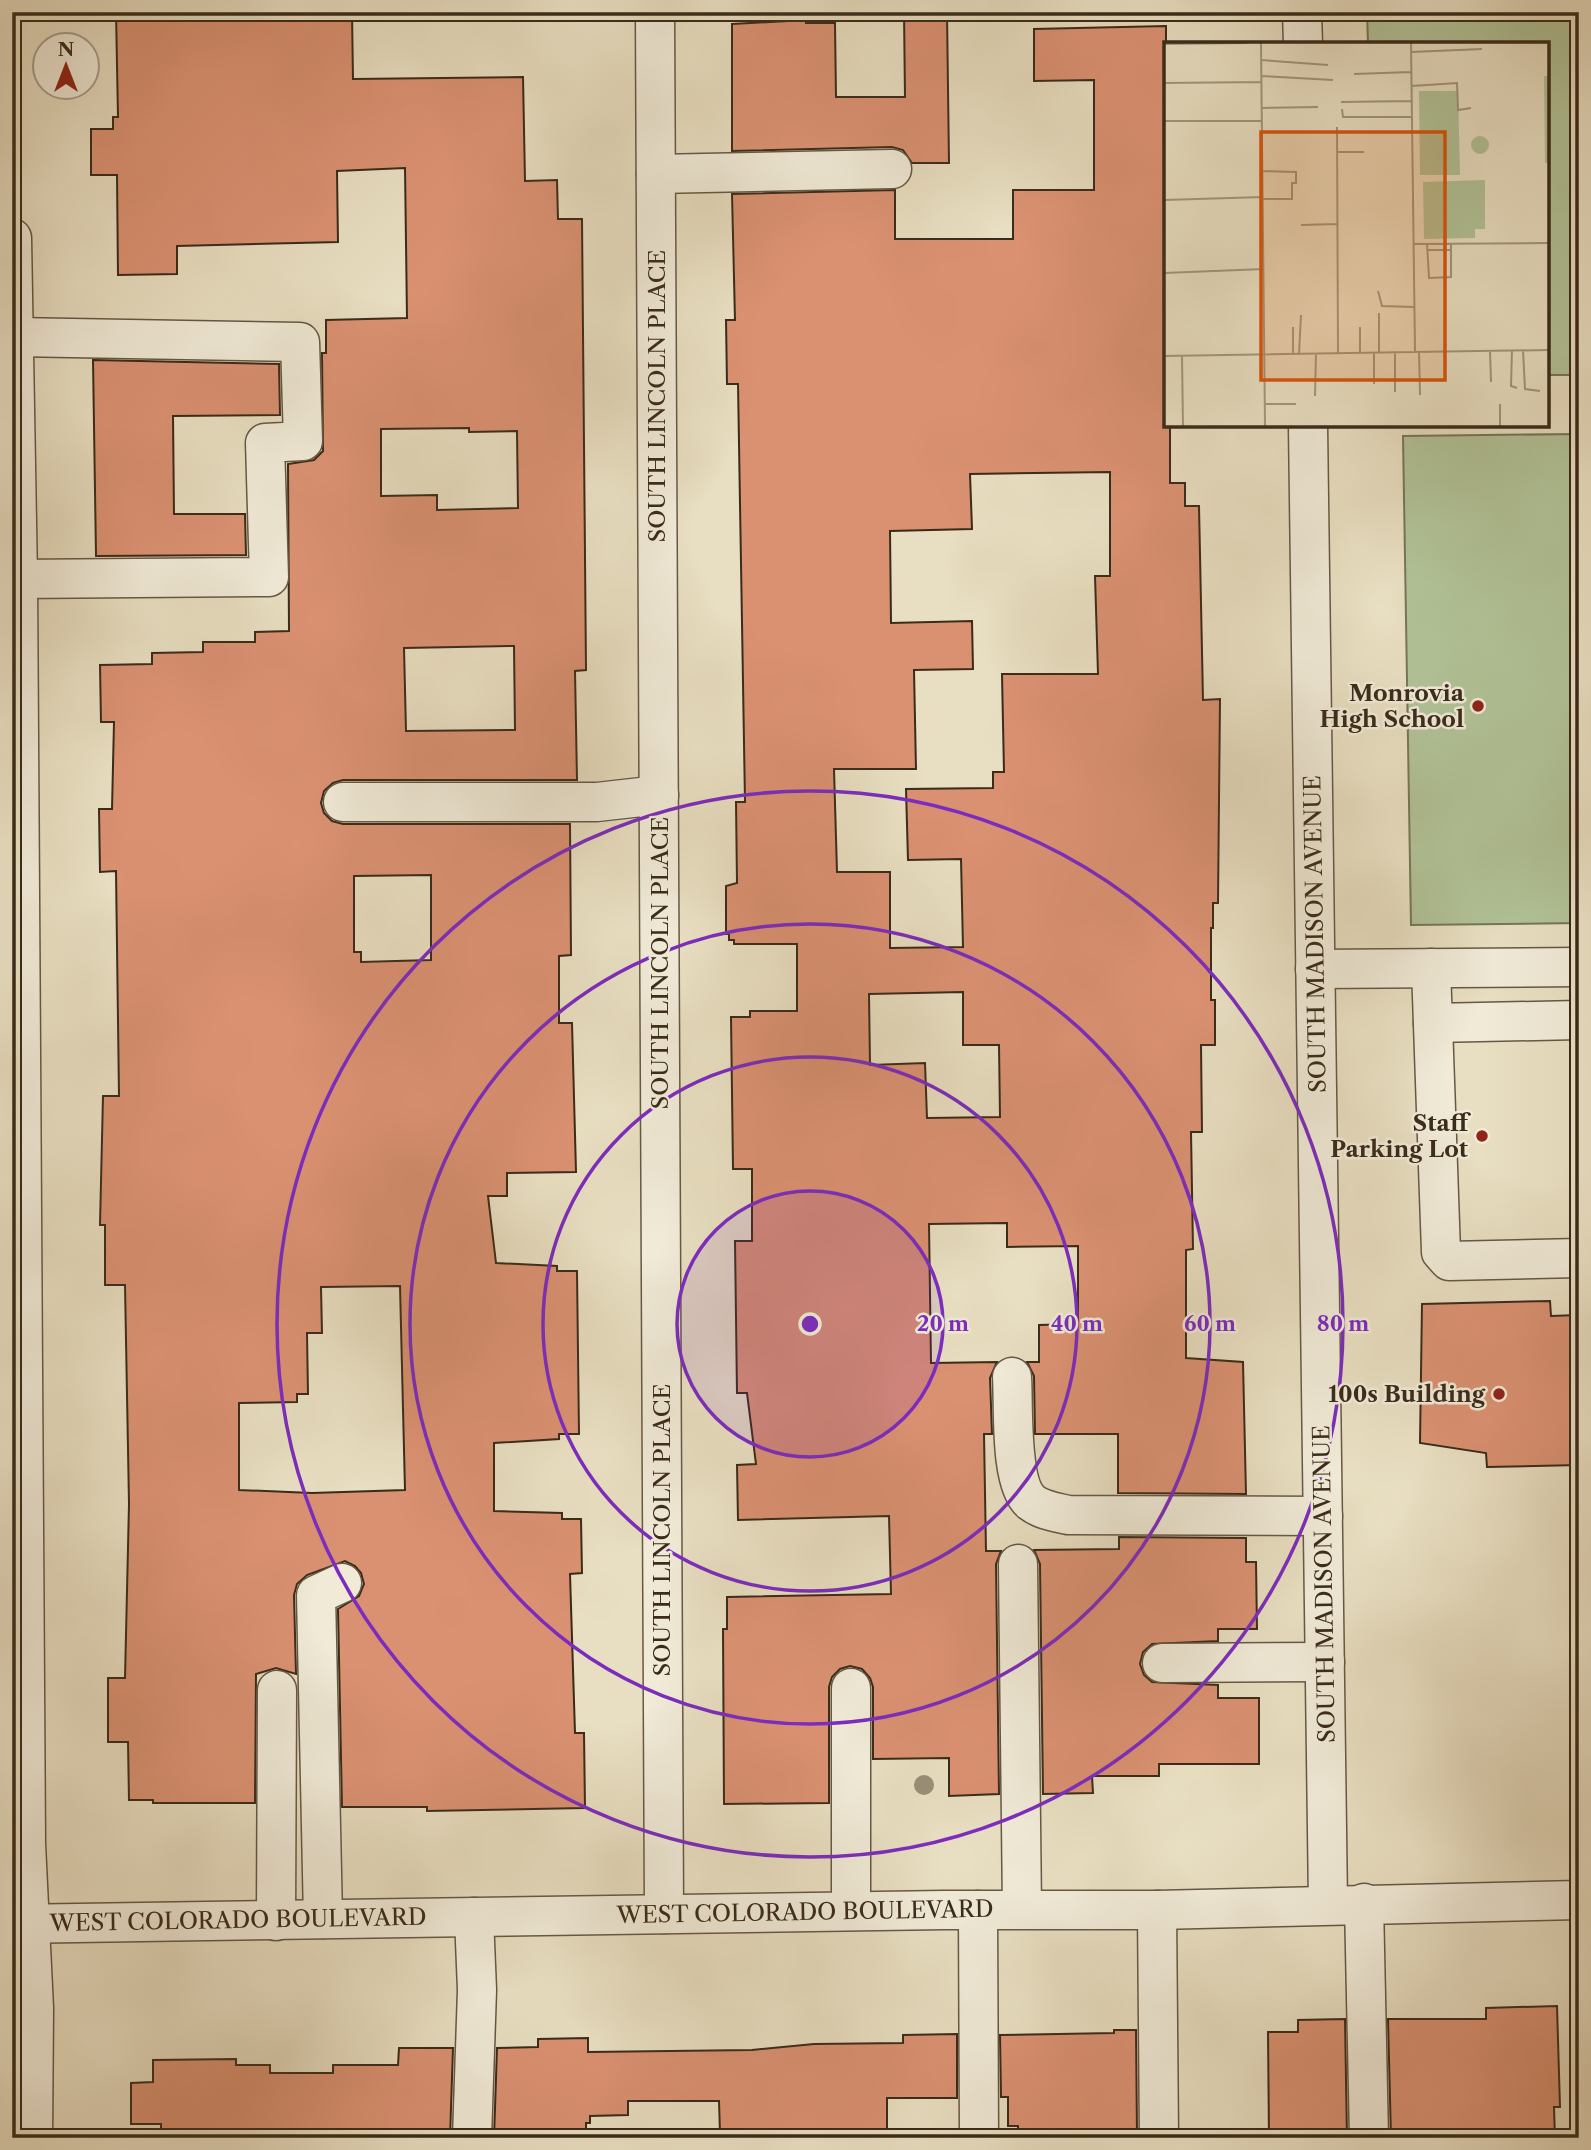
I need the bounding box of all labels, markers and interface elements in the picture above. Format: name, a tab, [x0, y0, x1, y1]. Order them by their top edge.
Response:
north arrow	[32, 32, 102, 102]
text: N	[58, 38, 74, 61]
inset map	[1164, 42, 1549, 427]
street label: SOUTH LINCOLN PLACE	[643, 250, 671, 542]
place label: Monrovia High School	[1319, 679, 1465, 733]
marker: Monrovia High School	[1470, 698, 1486, 714]
street label: SOUTH MADISON AVENUE	[1298, 775, 1332, 1093]
street label: SOUTH LINCOLN PLACE	[646, 817, 674, 1109]
place label: Staff Parking Lot	[1330, 1109, 1472, 1163]
marker: Staff Parking Lot	[1474, 1128, 1490, 1144]
text: 20 m	[917, 1311, 969, 1336]
text: 40 m	[1051, 1311, 1103, 1336]
text: 60 m	[1184, 1311, 1236, 1336]
text: 80 m	[1317, 1311, 1369, 1336]
centre of rings	[798, 1312, 822, 1336]
place label: 100s Building	[1328, 1380, 1486, 1408]
street label: SOUTH LINCOLN PLACE	[648, 1384, 676, 1676]
marker: 100s Building	[1491, 1386, 1507, 1402]
street label: SOUTH MADISON AVENUE	[1307, 1425, 1341, 1743]
street label: WEST COLORADO BOULEVARD	[615, 1895, 994, 1929]
street label: WEST COLORADO BOULEVARD	[48, 1903, 427, 1937]

